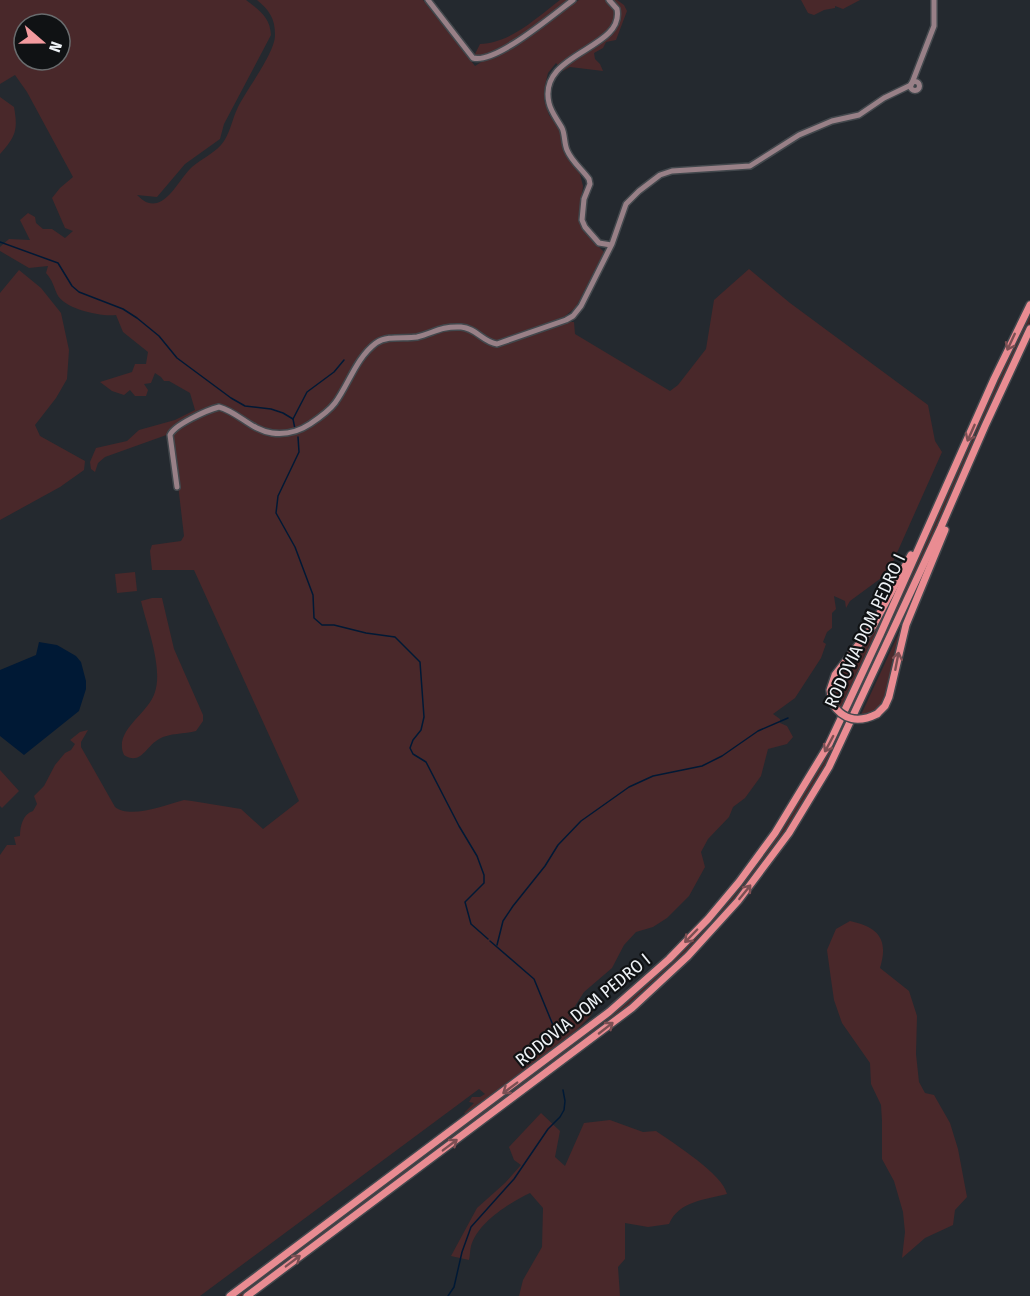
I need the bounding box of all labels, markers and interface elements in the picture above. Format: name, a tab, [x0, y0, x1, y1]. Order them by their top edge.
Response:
north arrow	[12, 12, 72, 72]
text: N	[45, 39, 66, 55]
one-way arrow	[1005, 333, 1016, 351]
one-way arrow	[965, 423, 976, 442]
street label: RODOVIA DOM PEDRO I	[820, 551, 910, 711]
one-way arrow	[892, 651, 903, 671]
one-way arrow	[823, 735, 835, 752]
one-way arrow	[739, 884, 752, 900]
one-way arrow	[684, 928, 698, 943]
street label: RODOVIA DOM PEDRO I	[511, 949, 655, 1071]
one-way arrow	[598, 1021, 614, 1034]
one-way arrow	[502, 1081, 518, 1094]
one-way arrow	[441, 1138, 457, 1151]
one-way arrow	[285, 1255, 301, 1267]

